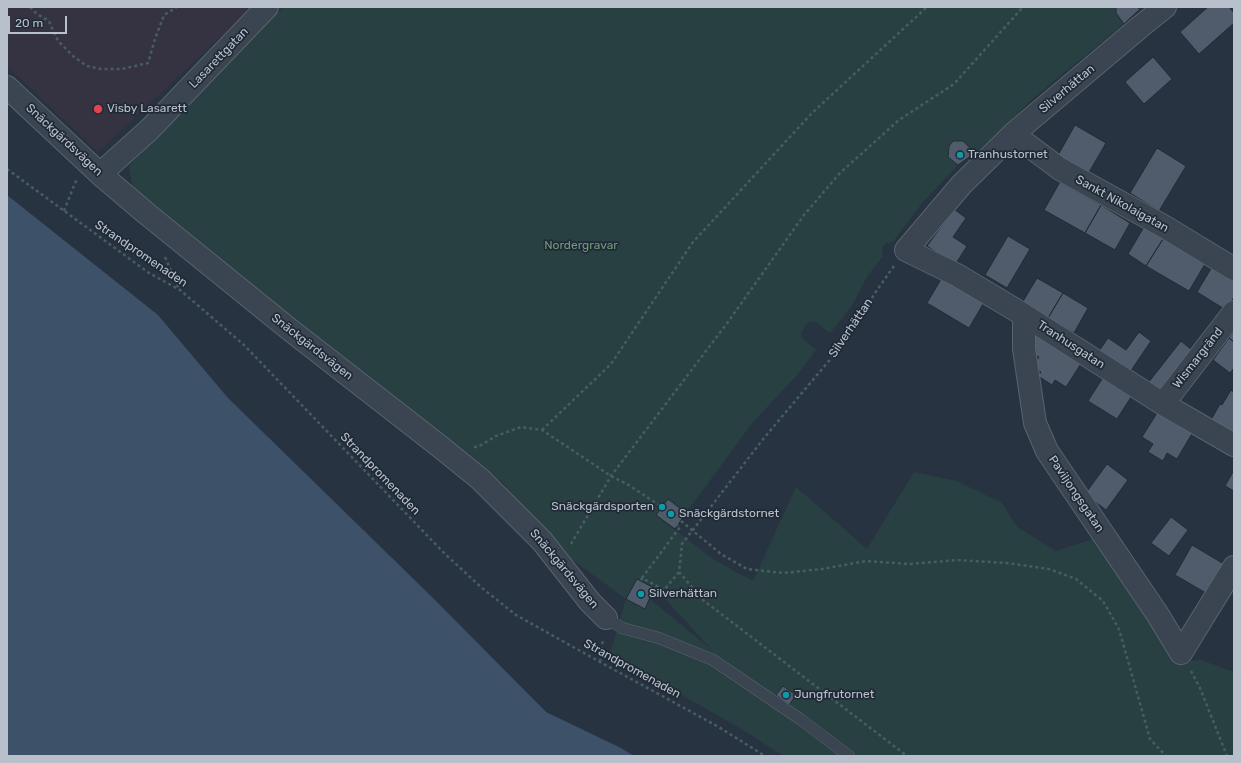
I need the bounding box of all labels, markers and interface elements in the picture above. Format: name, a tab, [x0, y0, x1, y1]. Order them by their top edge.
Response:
scale bar	[10, 8, 69, 34]
text: 20 m	[15, 16, 43, 30]
street label: Lasarettgatan	[186, 25, 252, 91]
street label: Silverhättan	[1036, 62, 1098, 116]
street label: Snäckgärdsvägen	[23, 101, 105, 179]
place label: Visby Lasarett	[107, 102, 187, 116]
marker: Visby Lasarett	[92, 103, 104, 115]
place label: Tranhustornet	[968, 148, 1048, 162]
marker: Tranhustornet	[955, 150, 965, 160]
street label: Sankt Nikolaigatan	[1073, 172, 1171, 236]
street label: Strandpromenaden	[92, 218, 190, 290]
park label: Nordergravar	[544, 239, 618, 253]
street label: Silverhättan	[826, 296, 876, 360]
street label: Snäckgärdsvägen	[268, 311, 356, 383]
street label: Tranhusgatan	[1035, 318, 1107, 372]
street label: Wismargränd	[1170, 325, 1226, 391]
street label: Strandpromenaden	[337, 430, 423, 518]
street label: Paviljongsgatan	[1045, 453, 1107, 535]
place label: Snäckgärdsporten	[551, 500, 654, 514]
marker: Snäckgärdsporten	[657, 502, 667, 512]
place label: Snäckgärdstornet	[679, 507, 779, 521]
marker: Snäckgärdstornet	[666, 509, 676, 519]
street label: Snäckgärdsvägen	[527, 526, 601, 612]
place label: Silverhättan	[649, 587, 717, 601]
marker: Silverhättan	[636, 589, 646, 599]
street label: Strandpromenaden	[581, 636, 683, 702]
place label: Jungfrutornet	[794, 688, 874, 702]
marker: Jungfrutornet	[781, 690, 791, 700]

